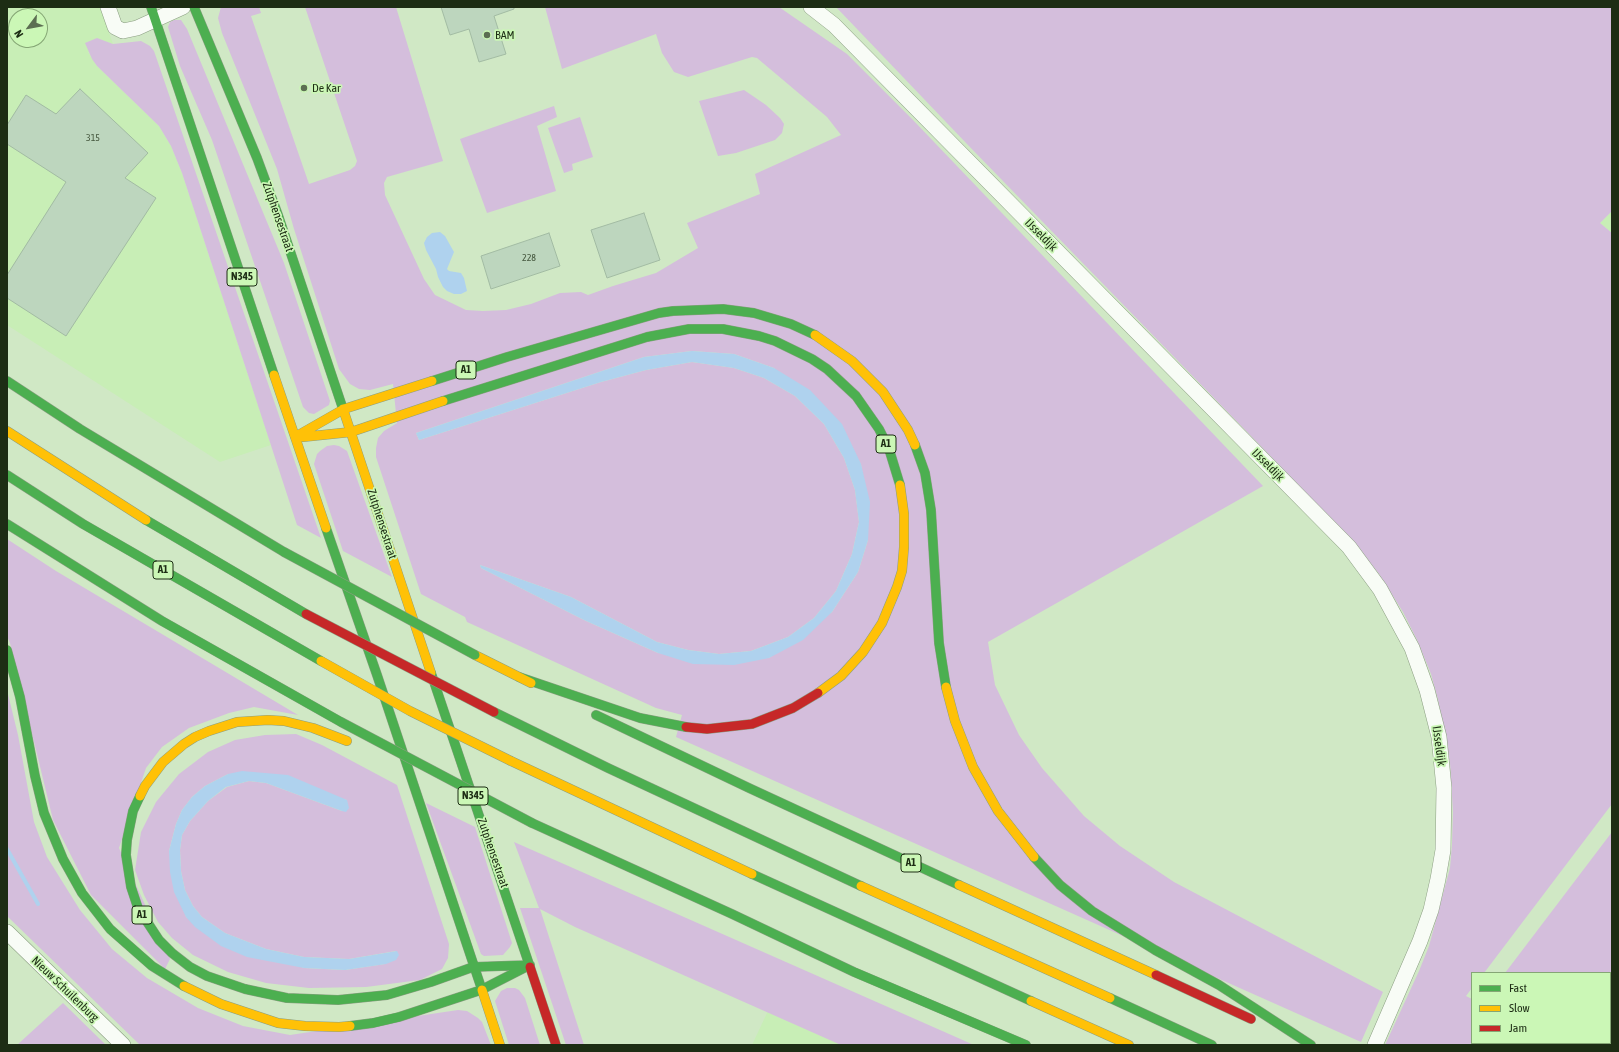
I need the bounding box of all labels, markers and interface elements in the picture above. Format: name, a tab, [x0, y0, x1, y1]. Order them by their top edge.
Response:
north arrow	[8, 8, 48, 48]
text: N	[12, 28, 25, 40]
place label: BAM	[495, 28, 515, 42]
marker: BAM	[482, 30, 492, 40]
place label: De Kar	[312, 81, 341, 95]
marker: De Kar	[299, 83, 309, 93]
house number: 315	[86, 132, 100, 144]
street label: Zutphensestraat	[259, 180, 297, 254]
street label: IJsseldijk	[1022, 216, 1060, 254]
house number: 228	[522, 252, 536, 264]
road number: N345	[227, 268, 257, 286]
road number: A1	[456, 361, 476, 379]
road number: A1	[876, 435, 896, 453]
street label: IJsseldijk	[1249, 446, 1287, 484]
street label: Zutphensestraat	[364, 487, 400, 561]
road number: A1	[153, 561, 173, 579]
street label: IJsseldijk	[1429, 725, 1449, 767]
road number: N345	[458, 787, 488, 805]
street label: Zutphensestraat	[474, 816, 512, 890]
road number: A1	[901, 854, 921, 872]
road number: A1	[132, 906, 152, 924]
street label: Nieuw Schuilenburg	[28, 953, 102, 1025]
legend	[1471, 972, 1611, 1044]
text: Fast	[1509, 981, 1527, 995]
text: Slow	[1509, 1001, 1530, 1015]
text: Jam	[1509, 1021, 1527, 1035]

